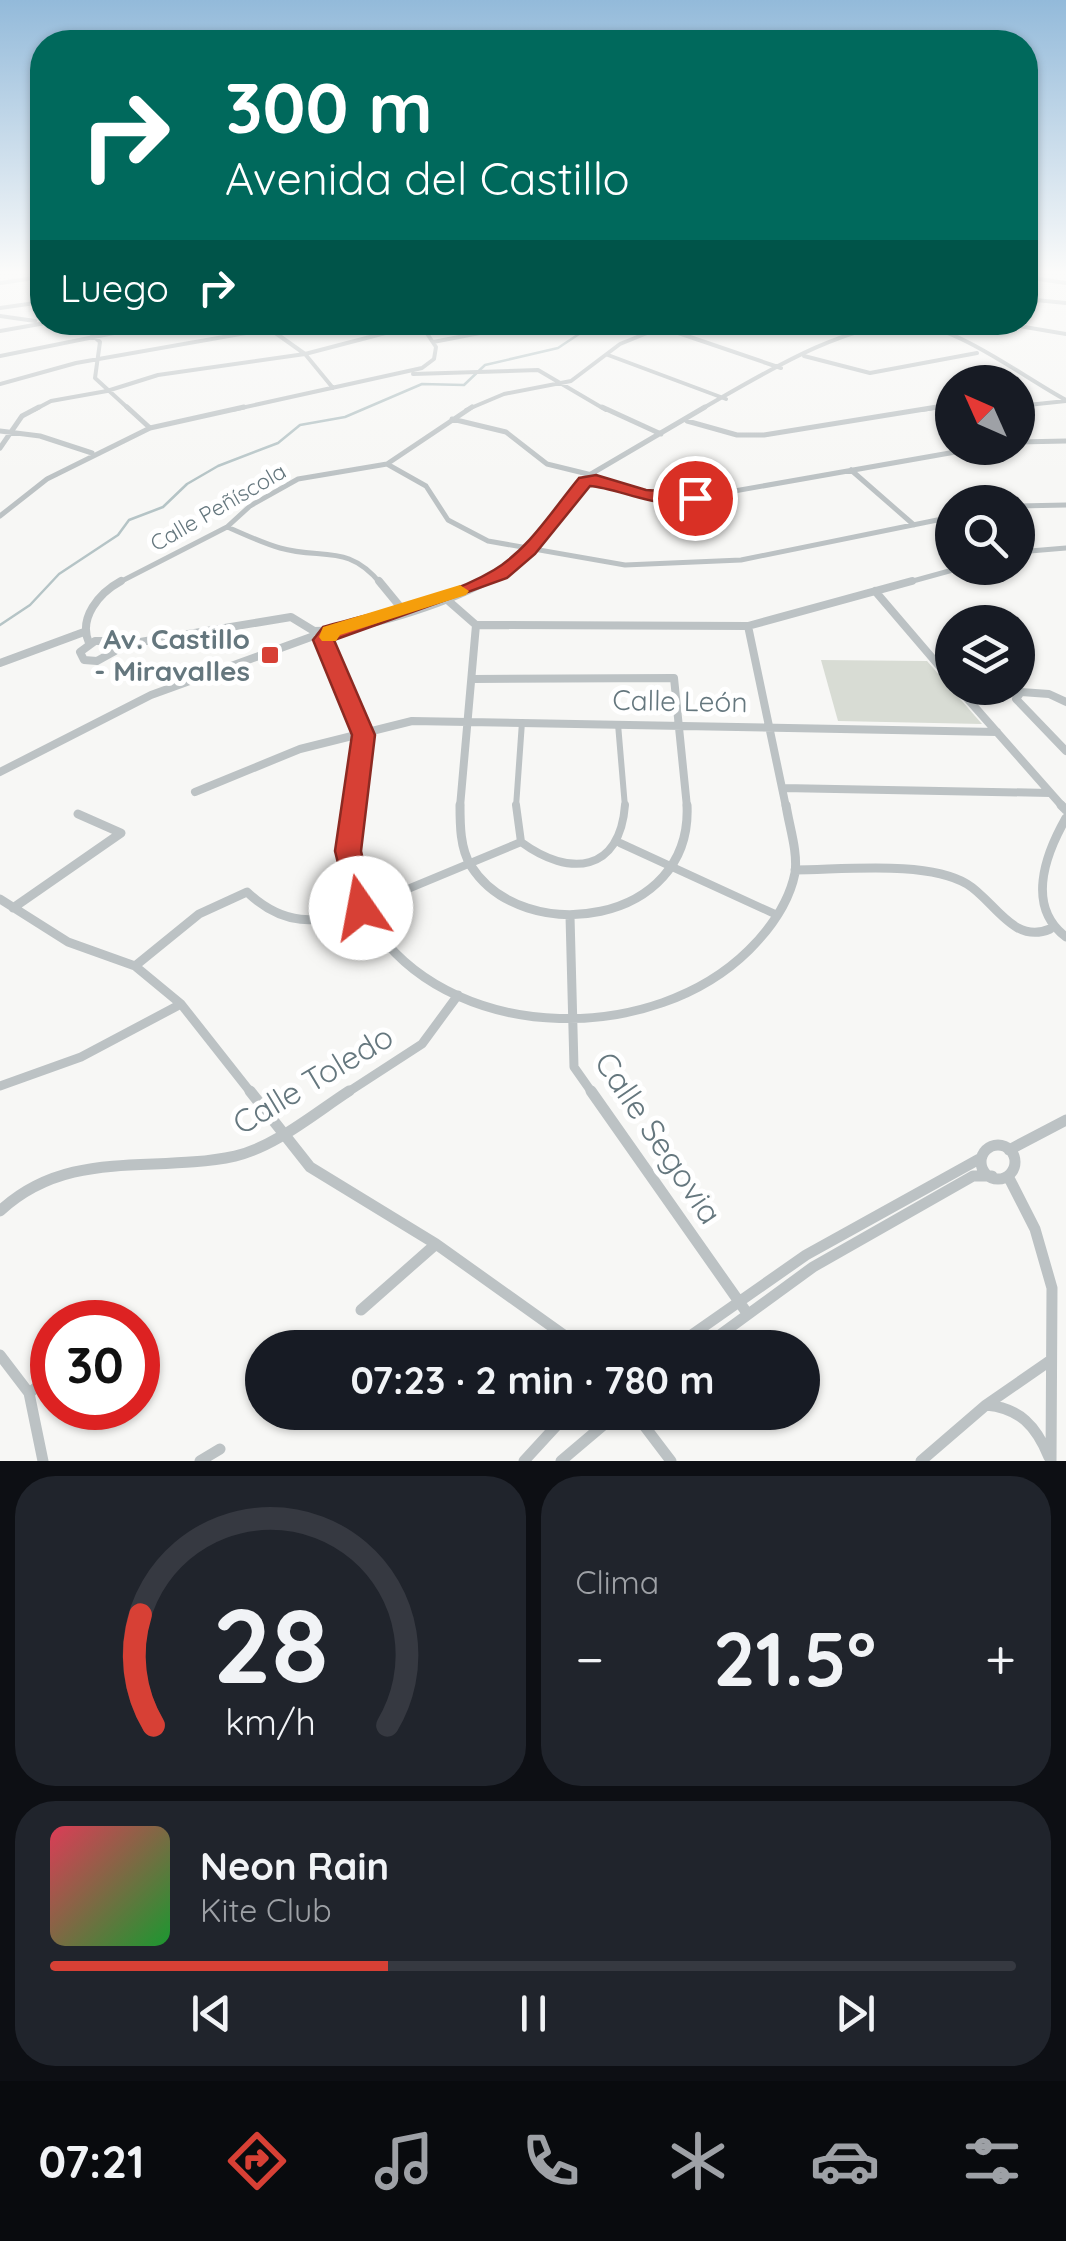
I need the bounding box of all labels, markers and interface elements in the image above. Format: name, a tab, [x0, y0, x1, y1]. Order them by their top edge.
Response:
text: 300 m	[225, 63, 433, 151]
icon: right	[60, 70, 190, 200]
text: Avenida del Castillo	[225, 150, 630, 206]
icon: right	[189, 260, 244, 315]
text: Luego	[60, 264, 169, 312]
north arrow	[935, 365, 1035, 465]
map controls	[935, 365, 1035, 705]
pin	[653, 456, 738, 541]
street label: Calle Peñíscola	[145, 457, 291, 557]
icon: arrive	[668, 471, 723, 526]
button: search	[935, 485, 1035, 585]
button: layers	[935, 605, 1035, 705]
place label: Av. Castillo - Miravalles	[94, 621, 250, 688]
marker: Av. Castillo - Miravalles	[259, 644, 281, 666]
street label: Calle León	[612, 682, 748, 719]
position arrow	[309, 856, 413, 960]
street label: Calle Toledo	[225, 1016, 400, 1143]
street label: Calle Segovia	[587, 1044, 731, 1231]
speed limit sign: 30	[30, 1300, 160, 1430]
text: 07:23 · 2 min · 780 m	[350, 1356, 715, 1404]
text: Clima	[576, 1562, 659, 1602]
text: 28	[212, 1579, 328, 1709]
text: 21.5°	[713, 1611, 876, 1705]
text: −	[576, 1624, 604, 1693]
text: +	[985, 1624, 1016, 1693]
text: km/h	[225, 1699, 316, 1744]
text: Neon Rain	[200, 1842, 389, 1890]
text: Kite Club	[200, 1890, 332, 1930]
icon: previous	[184, 1986, 239, 2041]
icon: pause	[506, 1986, 561, 2041]
icon: next	[828, 1986, 883, 2041]
icon: directions	[222, 2126, 292, 2196]
icon: music	[369, 2126, 439, 2196]
icon: phone	[516, 2126, 586, 2196]
icon: climate	[663, 2126, 733, 2196]
icon: car	[810, 2126, 880, 2196]
icon: filters	[957, 2126, 1027, 2196]
text: 07:21	[39, 2133, 145, 2189]

